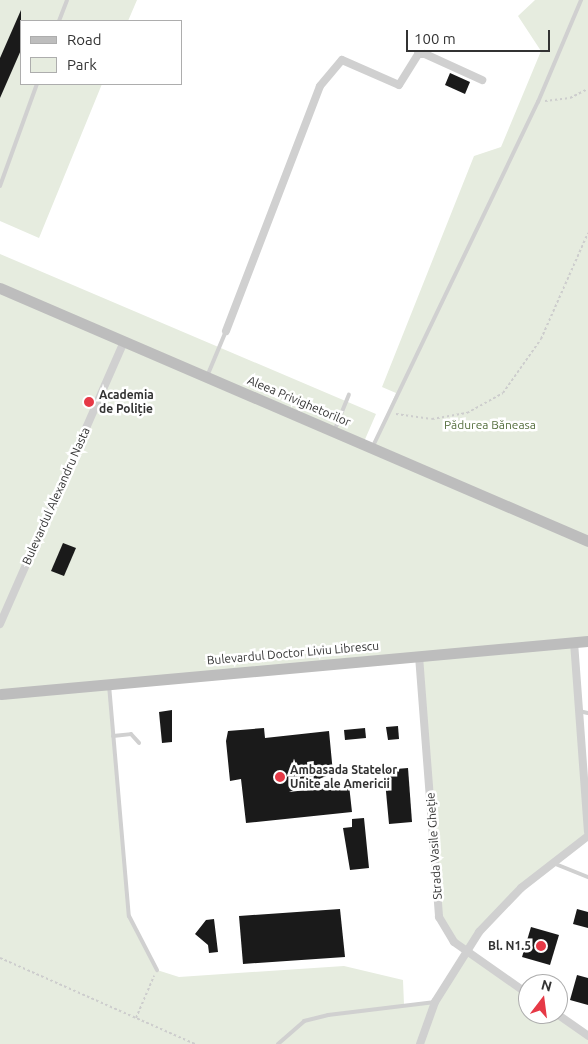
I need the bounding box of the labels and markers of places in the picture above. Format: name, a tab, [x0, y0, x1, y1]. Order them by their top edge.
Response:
place label: Academia de Poliție	[99, 388, 154, 416]
marker: Academia de Poliție	[83, 396, 95, 408]
place label: Ambasada Statelor Unite ale Americii	[290, 763, 397, 791]
marker: Ambasada Statelor Unite ale Americii	[274, 771, 286, 783]
place label: Bl. N1.5	[488, 939, 531, 953]
marker: Bl. N1.5	[535, 940, 547, 952]

